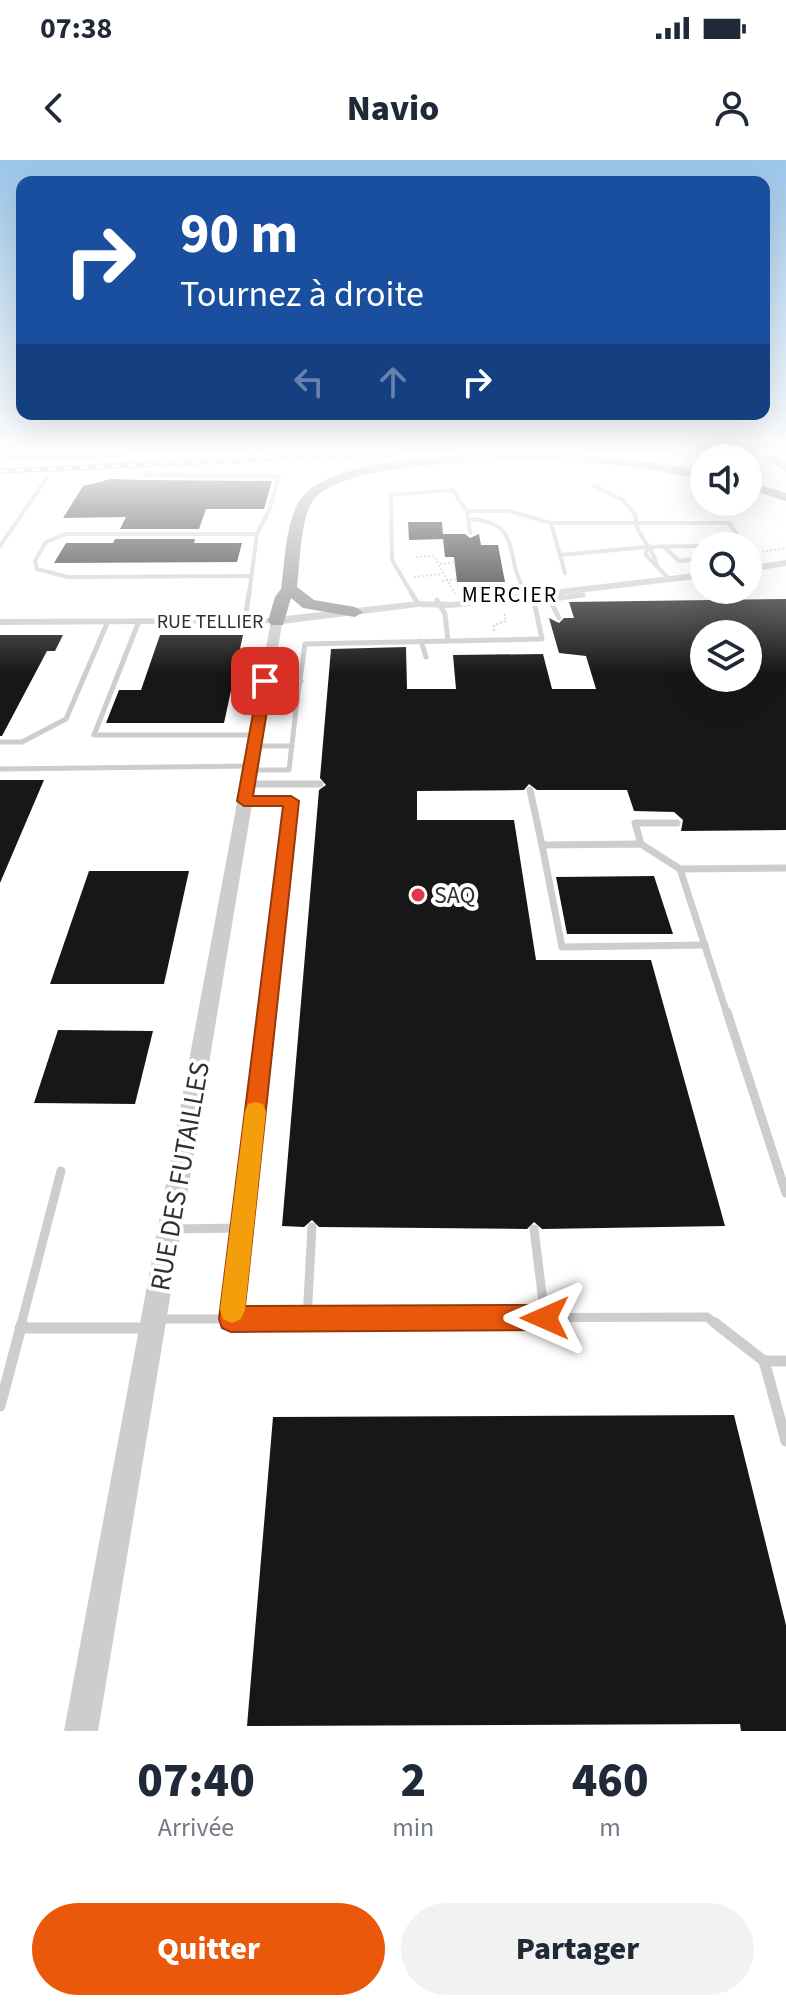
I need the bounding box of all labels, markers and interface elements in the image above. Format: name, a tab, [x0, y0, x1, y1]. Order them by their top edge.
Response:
text: 07:38	[40, 7, 112, 50]
text: Navio	[347, 83, 439, 134]
icon: back	[32, 86, 76, 130]
icon: person	[710, 86, 754, 130]
text: 90 m	[180, 195, 298, 274]
icon: right	[48, 208, 152, 312]
text: Tournez à droite	[180, 269, 424, 320]
icon: left	[287, 360, 331, 404]
icon: ahead	[371, 360, 415, 404]
icon: right	[455, 360, 499, 404]
map controls	[690, 444, 762, 692]
button: sound	[690, 444, 762, 516]
button: search	[690, 532, 762, 604]
district label: MERCIER	[462, 579, 558, 611]
street label: RUE TELLIER	[157, 608, 263, 636]
button: layers	[690, 620, 762, 692]
pin	[231, 647, 299, 715]
icon: arrive	[243, 659, 287, 703]
place label: SAQ	[434, 878, 476, 913]
marker: SAQ	[409, 886, 427, 904]
street label: RUE DES FUTAILLES	[140, 1058, 220, 1294]
position arrow	[503, 1276, 587, 1360]
text: 07:40	[137, 1747, 255, 1815]
text: 2	[400, 1747, 426, 1815]
text: 460	[572, 1747, 649, 1815]
text: Arrivée	[158, 1809, 234, 1846]
text: min	[392, 1809, 434, 1846]
text: m	[599, 1809, 621, 1846]
button: Quitter	[32, 1903, 385, 1995]
button: Partager	[401, 1903, 754, 1995]

